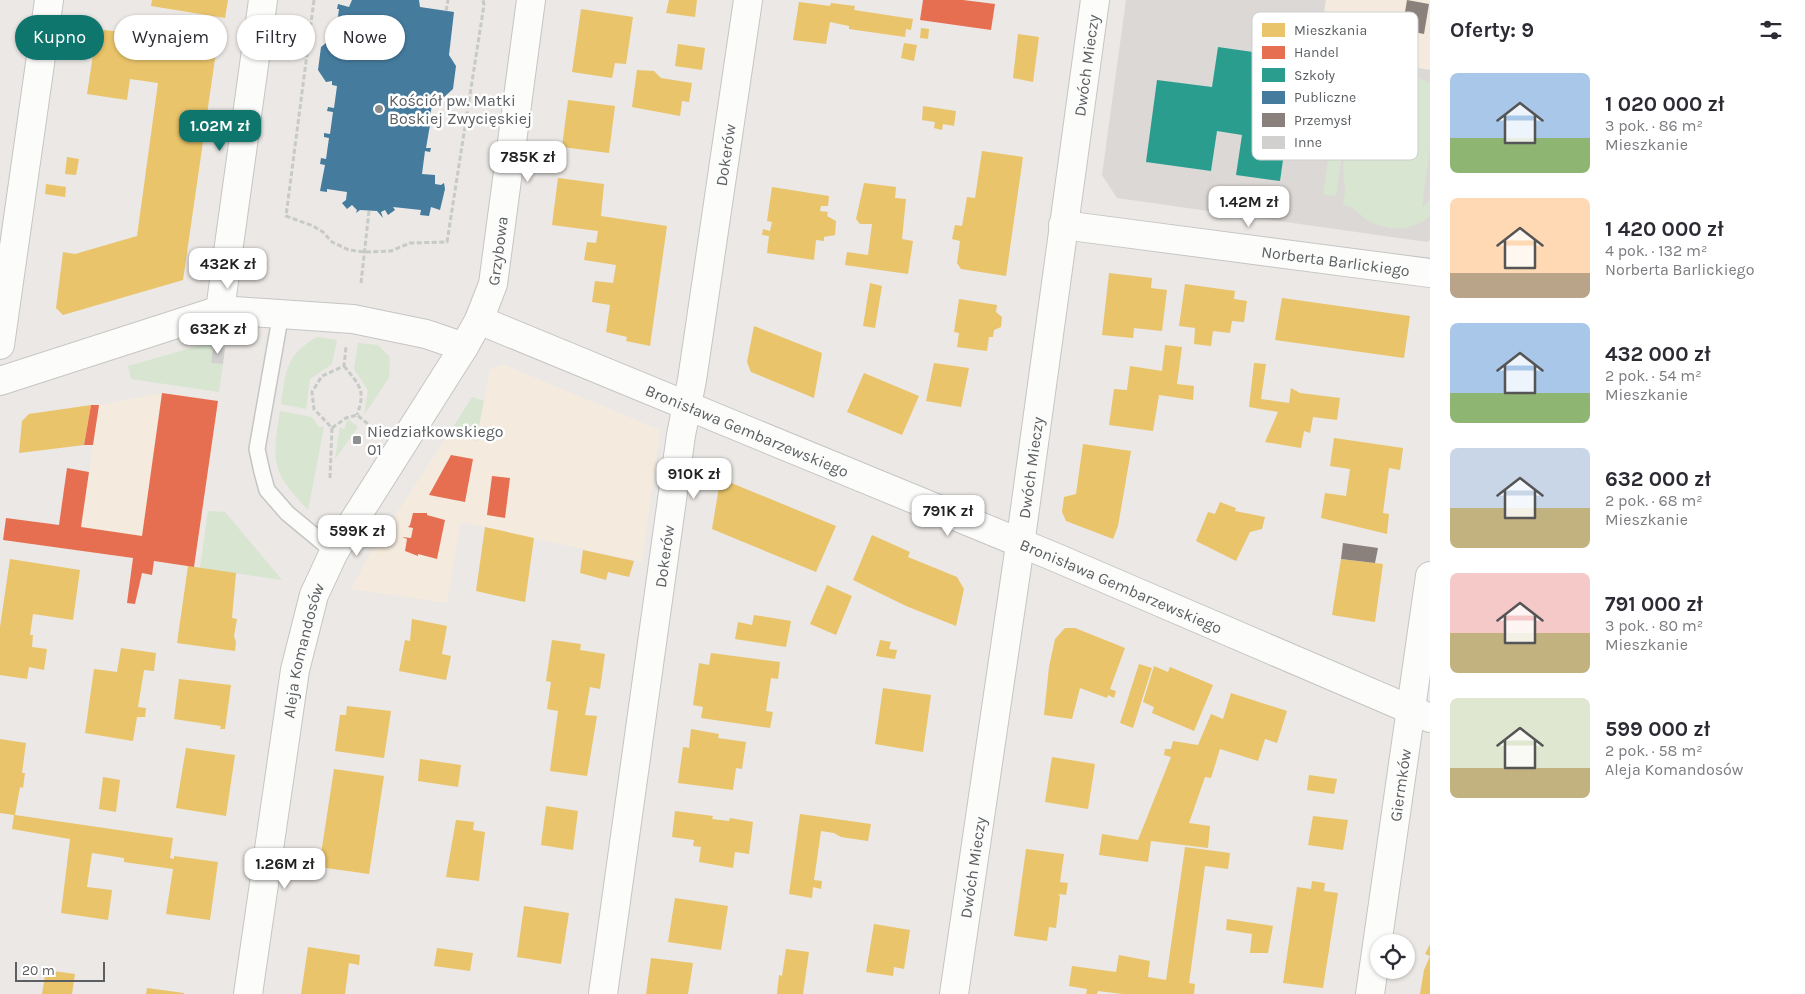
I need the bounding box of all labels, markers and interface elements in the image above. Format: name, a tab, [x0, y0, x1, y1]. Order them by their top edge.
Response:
legend	[1252, 12, 1418, 160]
street label: Dwóch Mieczy	[1070, 13, 1102, 117]
chip: Kupno	[15, 15, 104, 60]
chip: Wynajem	[114, 15, 227, 60]
chip: Filtry	[237, 15, 315, 60]
chip: Nowe	[325, 15, 405, 60]
icon: filters	[1757, 16, 1785, 44]
text: Oferty: 9	[1450, 18, 1534, 42]
text: Mieszkania	[1294, 22, 1367, 39]
text: Handel	[1294, 44, 1339, 61]
text: Szkoły	[1294, 67, 1336, 84]
text: Publiczne	[1294, 89, 1356, 106]
place label: Kościół pw. Matki Boskiej Zwycięskiej	[389, 91, 532, 128]
text: 1 020 000 zł	[1605, 92, 1724, 116]
icon: home	[1490, 93, 1550, 153]
marker: Kościół pw. Matki Boskiej Zwycięskiej	[373, 103, 385, 115]
pin: 1.02M zł	[168, 110, 272, 152]
text: Przemysł	[1294, 112, 1352, 129]
text: 1.02M zł	[190, 116, 250, 135]
text: 3 pok. · 86 m²	[1605, 116, 1703, 135]
street label: Dokerów	[711, 122, 739, 187]
text: Inne	[1294, 134, 1322, 151]
text: Mieszkanie	[1605, 135, 1688, 154]
pin: 785K zł	[482, 140, 574, 183]
text: 785K zł	[501, 147, 555, 166]
pin: 1.42M zł	[1197, 186, 1301, 228]
text: 1.42M zł	[1219, 192, 1279, 211]
street label: Grzybowa	[483, 215, 511, 287]
text: 1 420 000 zł	[1605, 217, 1724, 241]
icon: home	[1490, 218, 1550, 278]
text: 4 pok. · 132 m²	[1605, 241, 1707, 260]
street label: Norberta Barlickiego	[1260, 242, 1411, 280]
pin: 432K zł	[182, 248, 274, 290]
text: 432K zł	[200, 254, 256, 273]
text: Norberta Barlickiego	[1605, 260, 1754, 279]
pin: 632K zł	[172, 312, 264, 355]
text: 632K zł	[190, 319, 246, 338]
text: 432 000 zł	[1605, 342, 1711, 366]
icon: home	[1490, 343, 1550, 403]
text: 2 pok. · 54 m²	[1605, 366, 1702, 385]
street label: Bronisława Gembarzewskiego	[643, 380, 852, 481]
text: Mieszkanie	[1605, 385, 1688, 404]
street label: Dwóch Mieczy	[1014, 415, 1047, 520]
place label: Niedziałkowskiego 01	[367, 422, 504, 459]
marker: Niedziałkowskiego 01	[351, 434, 363, 446]
pin: 910K zł	[648, 458, 740, 500]
text: 910K zł	[668, 464, 720, 483]
text: 632 000 zł	[1605, 467, 1711, 491]
icon: home	[1490, 468, 1550, 528]
text: 2 pok. · 68 m²	[1605, 491, 1703, 510]
pin: 791K zł	[902, 494, 994, 537]
text: 791K zł	[923, 501, 973, 520]
text: Mieszkanie	[1605, 510, 1688, 529]
pin: 599K zł	[311, 514, 403, 557]
text: 599K zł	[329, 521, 385, 540]
street label: Dokerów	[650, 523, 678, 589]
street label: Bronisława Gembarzewskiego	[1017, 534, 1225, 637]
street label: Aleja Komandosów	[279, 579, 328, 719]
text: 791 000 zł	[1605, 592, 1703, 616]
icon: home	[1490, 593, 1550, 653]
text: 3 pok. · 80 m²	[1605, 616, 1703, 635]
text: Mieszkanie	[1605, 635, 1688, 654]
text: 599 000 zł	[1605, 717, 1710, 741]
icon: home	[1490, 718, 1550, 778]
text: 2 pok. · 58 m²	[1605, 741, 1703, 760]
street label: Giermków	[1385, 747, 1415, 823]
text: Aleja Komandosów	[1605, 760, 1743, 779]
street label: Dwóch Mieczy	[956, 815, 990, 919]
pin: 1.26M zł	[233, 848, 337, 890]
text: 1.26M zł	[255, 854, 315, 873]
map controls	[1370, 934, 1415, 979]
button: locate	[1370, 934, 1415, 979]
scale bar	[15, 959, 105, 982]
text: 20 m	[22, 962, 55, 979]

